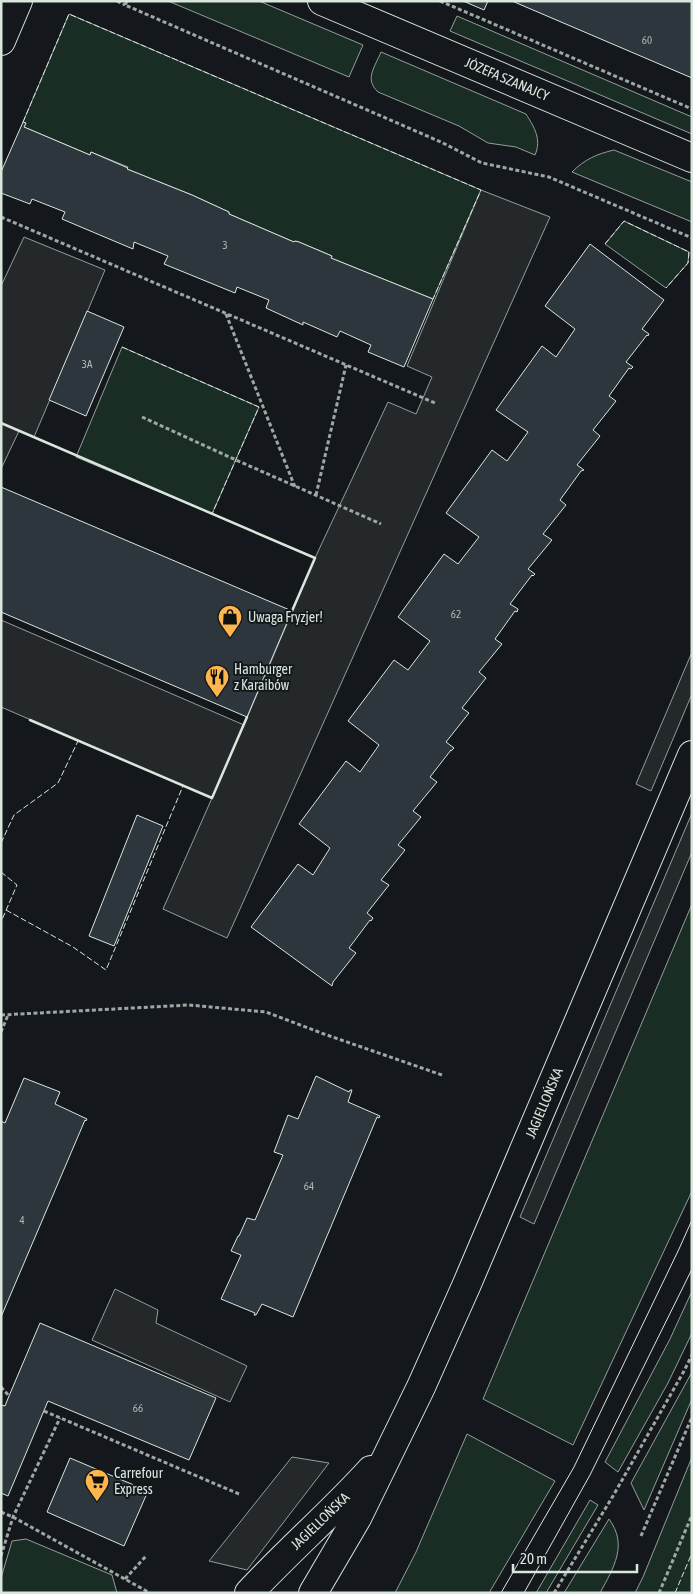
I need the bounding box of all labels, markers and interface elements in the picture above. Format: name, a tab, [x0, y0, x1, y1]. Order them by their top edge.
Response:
house number: 60	[642, 34, 652, 46]
street label: JÓZEFA SZANAJCY	[462, 54, 552, 104]
house number: 3	[222, 239, 228, 251]
house number: 3A	[82, 358, 93, 370]
shop icon: Uwaga Fryzjer!	[217, 604, 243, 638]
house number: 62	[451, 608, 461, 620]
place label: Uwaga Fryzjer!	[248, 609, 323, 625]
place label: Hamburger z Karaibów	[234, 661, 293, 693]
restaurant icon: Hamburger z Karaibów	[204, 664, 230, 698]
street label: JAGIELLOŃSKA	[522, 1065, 566, 1141]
house number: 64	[304, 1180, 314, 1192]
house number: 4	[19, 1214, 25, 1226]
house number: 66	[133, 1402, 143, 1414]
place label: Carrefour Express	[114, 1465, 164, 1497]
supermarket icon: Carrefour Express	[84, 1468, 110, 1502]
street label: JAGIELLOŃSKA	[288, 1489, 353, 1553]
scale bar	[513, 1542, 637, 1574]
text: 20 m	[520, 1550, 547, 1567]

